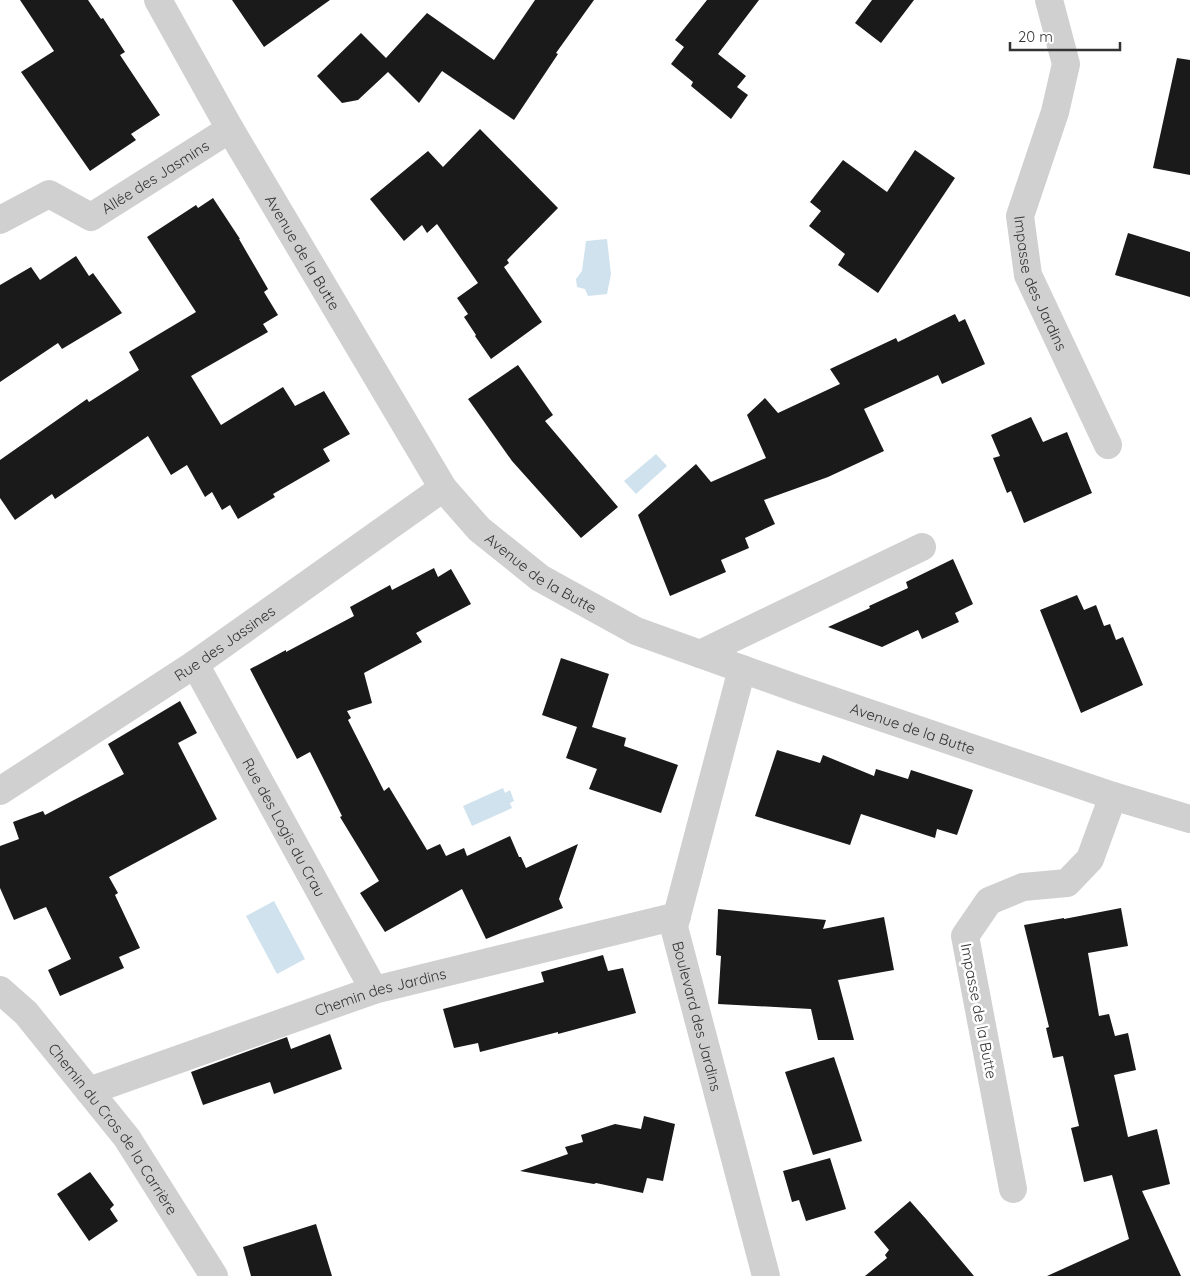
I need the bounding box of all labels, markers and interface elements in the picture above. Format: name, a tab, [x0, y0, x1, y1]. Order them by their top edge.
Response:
scale bar	[1010, 20, 1120, 52]
text: 20 m	[1018, 27, 1053, 46]
street label: Allée des Jasmins	[98, 135, 212, 218]
street label: Avenue de la Butte	[262, 191, 345, 313]
street label: Impasse des Jardins	[1011, 214, 1072, 354]
street label: Avenue de la Butte	[482, 528, 600, 617]
street label: Rue des Jassines	[170, 601, 279, 685]
street label: Avenue de la Butte	[848, 698, 978, 758]
street label: Rue des Logis du Crau	[239, 754, 330, 900]
street label: Boulevard des Jardins	[669, 939, 726, 1093]
street label: Impasse de la Butte	[957, 942, 1001, 1080]
street label: Chemin des Jardins	[312, 963, 448, 1020]
street label: Chemin du Cros de la Carrière	[44, 1039, 182, 1218]

